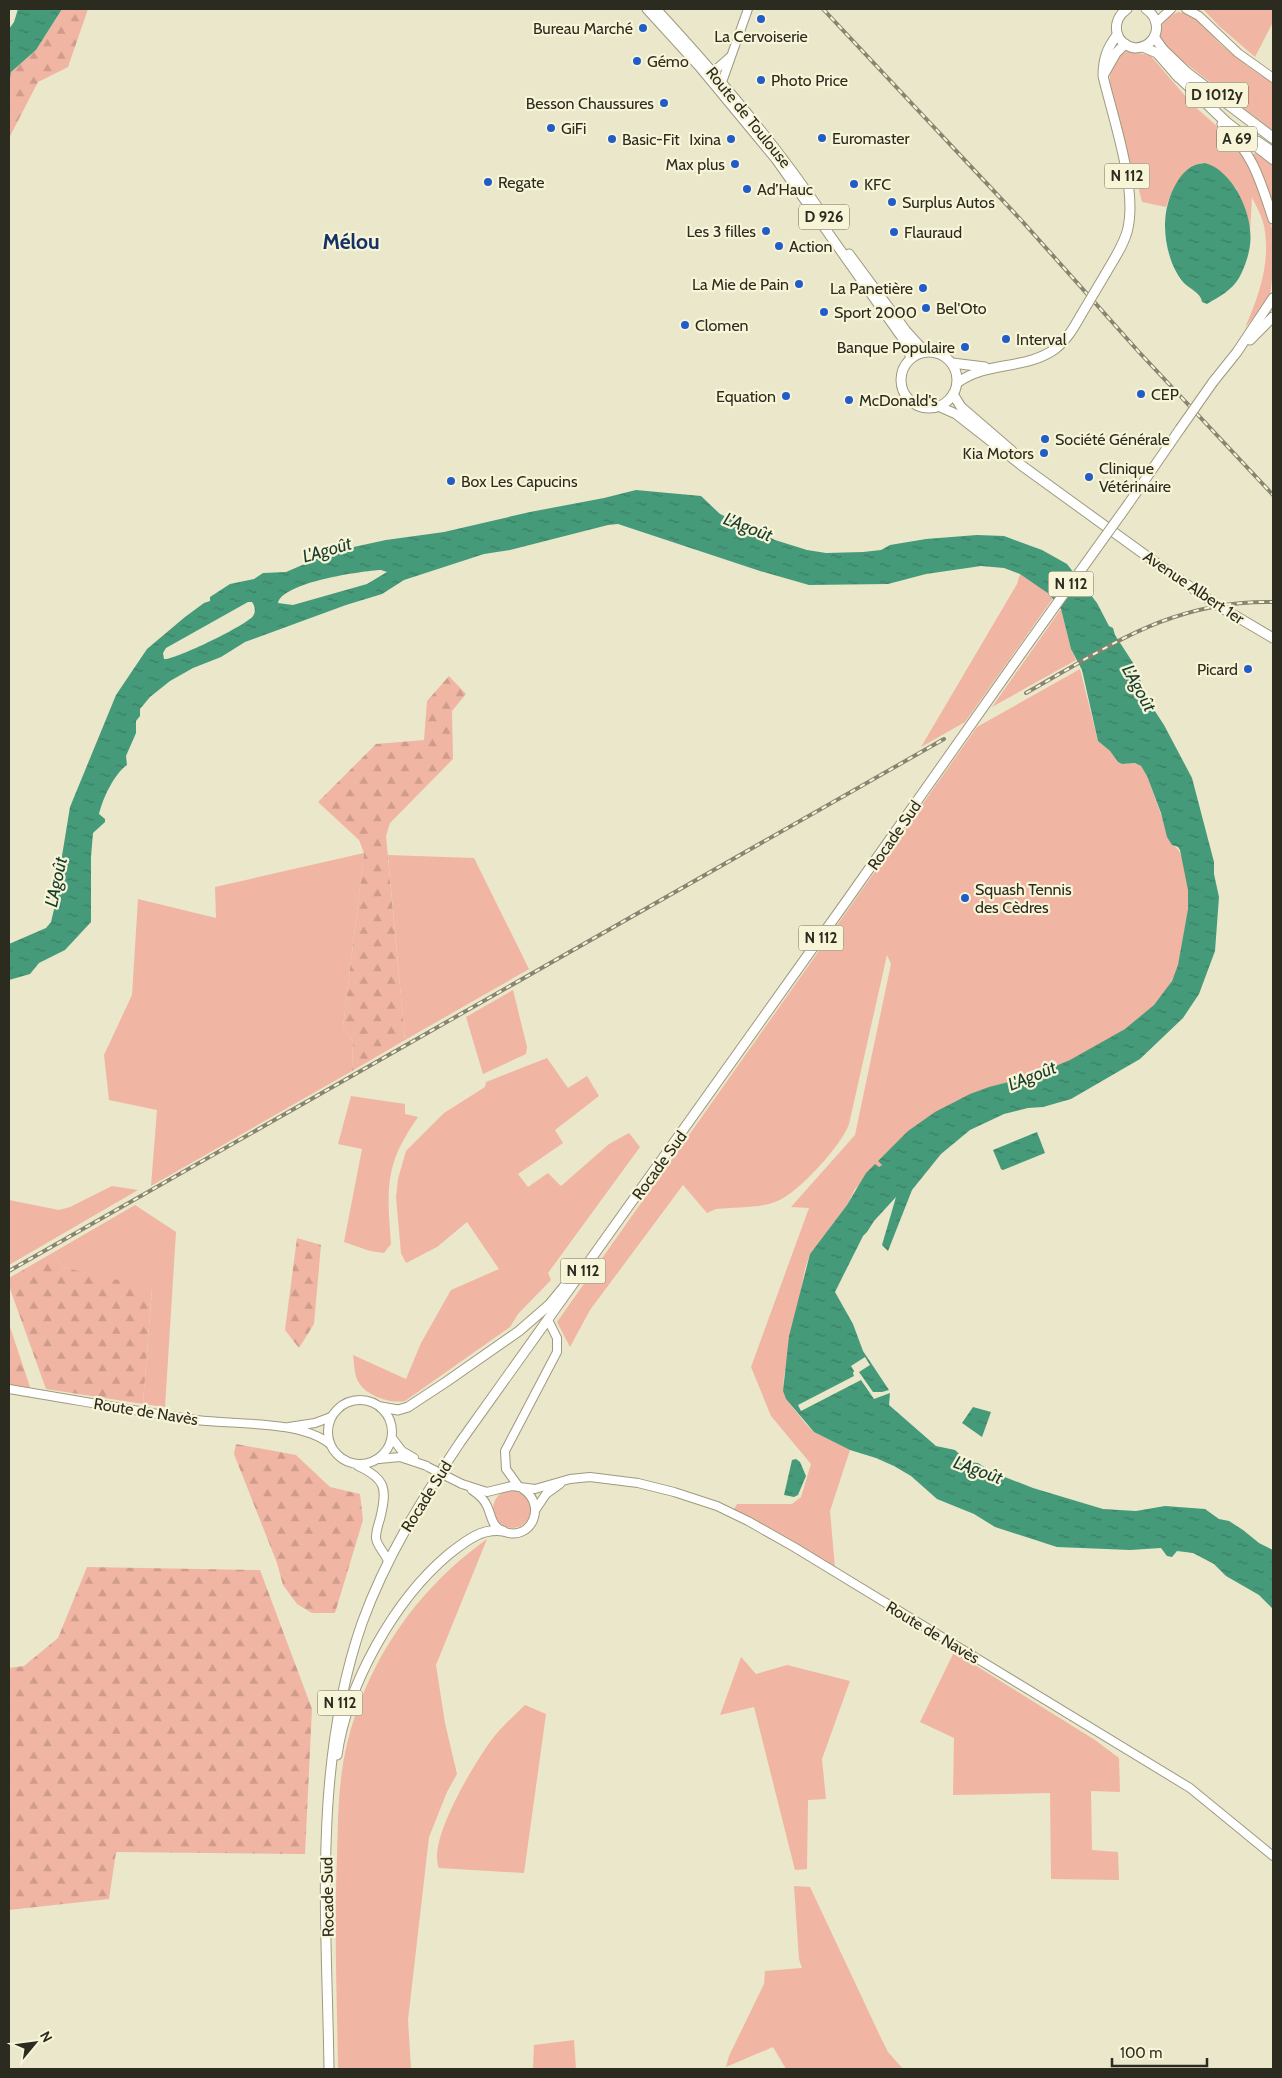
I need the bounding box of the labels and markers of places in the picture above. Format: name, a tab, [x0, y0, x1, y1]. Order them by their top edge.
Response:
marker: La Cervoiserie	[755, 13, 767, 25]
place label: Bureau Marché	[533, 19, 633, 38]
marker: Bureau Marché	[637, 22, 649, 34]
place label: La Cervoiserie	[714, 27, 808, 46]
place label: Gémo	[647, 52, 689, 71]
marker: Gémo	[631, 55, 643, 67]
place label: Photo Price	[771, 71, 848, 90]
marker: Photo Price	[755, 74, 767, 86]
place label: Besson Chaussures	[526, 94, 654, 113]
marker: Besson Chaussures	[658, 97, 670, 109]
place label: GiFi	[561, 119, 586, 138]
marker: GiFi	[545, 122, 557, 134]
place label: Euromaster	[832, 129, 910, 148]
place label: Basic-Fit	[622, 130, 680, 149]
place label: Ixina	[689, 130, 721, 149]
marker: Euromaster	[816, 132, 828, 144]
marker: Basic-Fit	[606, 133, 618, 145]
marker: Ixina	[725, 133, 737, 145]
place label: Max plus	[666, 155, 725, 174]
marker: Max plus	[729, 158, 741, 170]
place label: Regate	[498, 173, 545, 192]
place label: KFC	[864, 175, 891, 194]
marker: Regate	[482, 176, 494, 188]
marker: KFC	[848, 178, 860, 190]
place label: Ad’Hauc	[757, 180, 813, 199]
marker: Ad’Hauc	[741, 183, 753, 195]
place label: Surplus Autos	[902, 193, 995, 212]
marker: Surplus Autos	[886, 196, 898, 208]
place label: Les 3 filles	[686, 222, 756, 241]
place label: Flauraud	[904, 223, 962, 242]
marker: Les 3 filles	[760, 225, 772, 237]
marker: Flauraud	[888, 226, 900, 238]
place label: Action	[789, 237, 833, 256]
marker: Action	[773, 240, 785, 252]
place label: La Mie de Pain	[692, 275, 789, 294]
marker: La Mie de Pain	[793, 278, 805, 290]
place label: La Panetière	[830, 279, 913, 298]
marker: La Panetière	[917, 282, 929, 294]
place label: Bel'Oto	[936, 299, 987, 318]
marker: Bel'Oto	[920, 302, 932, 314]
place label: Sport 2000	[834, 303, 917, 322]
marker: Sport 2000	[818, 306, 830, 318]
place label: Clomen	[695, 316, 749, 335]
marker: Clomen	[679, 319, 691, 331]
place label: Interval	[1016, 330, 1067, 349]
marker: Interval	[1000, 333, 1012, 345]
place label: Banque Populaire	[837, 338, 955, 357]
marker: Banque Populaire	[959, 341, 971, 353]
place label: CEP	[1151, 385, 1179, 404]
place label: Equation	[716, 387, 776, 406]
marker: CEP	[1135, 388, 1147, 400]
marker: Equation	[780, 390, 792, 402]
place label: McDonald's	[859, 391, 938, 410]
marker: McDonald's	[843, 394, 855, 406]
place label: Société Générale	[1055, 430, 1170, 449]
marker: Société Générale	[1039, 433, 1051, 445]
place label: Kia Motors	[963, 444, 1034, 463]
marker: Kia Motors	[1038, 447, 1050, 459]
place label: Clinique Vétérinaire	[1099, 459, 1171, 496]
marker: Clinique Vétérinaire	[1083, 471, 1095, 483]
place label: Box Les Capucins	[461, 472, 578, 491]
marker: Box Les Capucins	[445, 475, 457, 487]
place label: Picard	[1197, 660, 1238, 679]
marker: Picard	[1242, 663, 1254, 675]
place label: Squash Tennis des Cèdres	[975, 880, 1072, 917]
marker: Squash Tennis des Cèdres	[959, 892, 971, 904]

